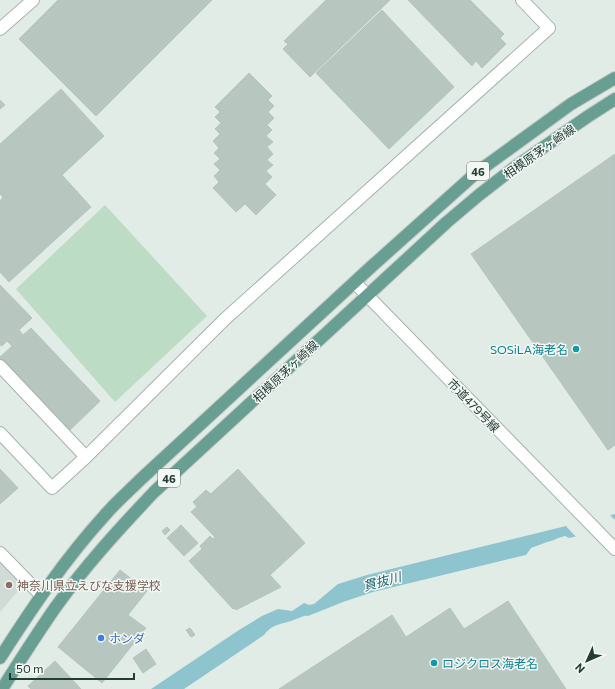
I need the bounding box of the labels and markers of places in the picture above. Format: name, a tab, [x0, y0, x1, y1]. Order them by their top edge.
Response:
place label: SOSiLA海老名	[490, 342, 568, 356]
marker: SOSiLA海老名	[571, 344, 581, 354]
place label: 神奈川県立えびな支援学校	[17, 578, 161, 592]
marker: 神奈川県立えびな支援学校	[4, 580, 14, 590]
place label: ホンダ	[109, 631, 145, 645]
marker: ホンダ	[96, 633, 106, 643]
place label: ロジクロス海老名	[442, 656, 538, 670]
marker: ロジクロス海老名	[429, 658, 439, 668]

